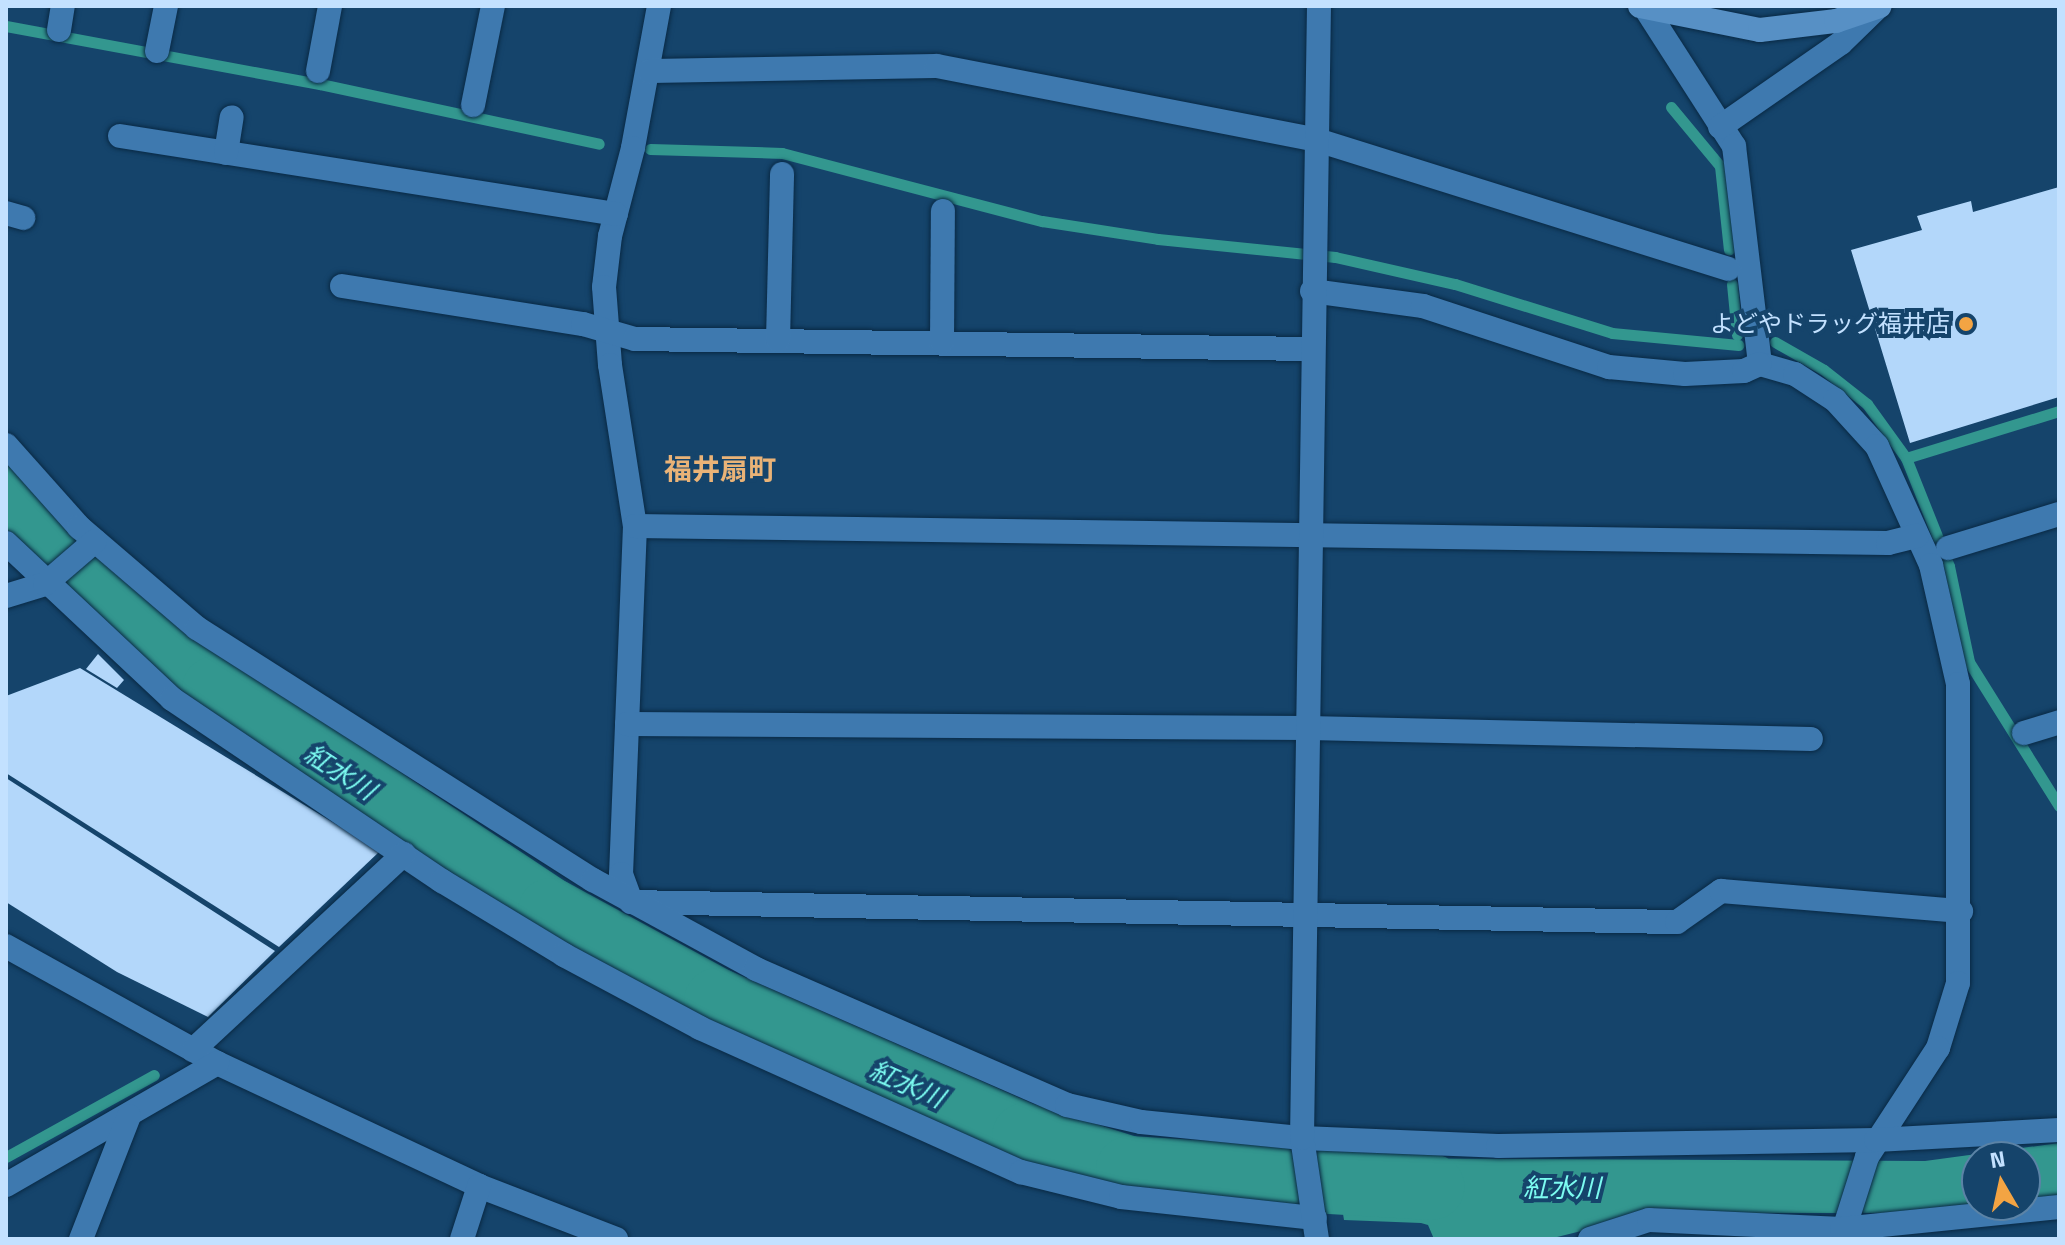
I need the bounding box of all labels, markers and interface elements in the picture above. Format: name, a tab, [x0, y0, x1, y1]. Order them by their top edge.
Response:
place label: よどやドラッグ福井店	[1710, 310, 1950, 338]
marker: よどやドラッグ福井店	[1957, 315, 1975, 333]
district label: 福井扇町	[664, 452, 776, 486]
water label: 紅水川	[299, 738, 381, 806]
water label: 紅水川	[865, 1054, 949, 1114]
north arrow	[1961, 1141, 2041, 1221]
text: N	[1987, 1141, 2008, 1177]
water label: 紅水川	[1523, 1172, 1601, 1204]

